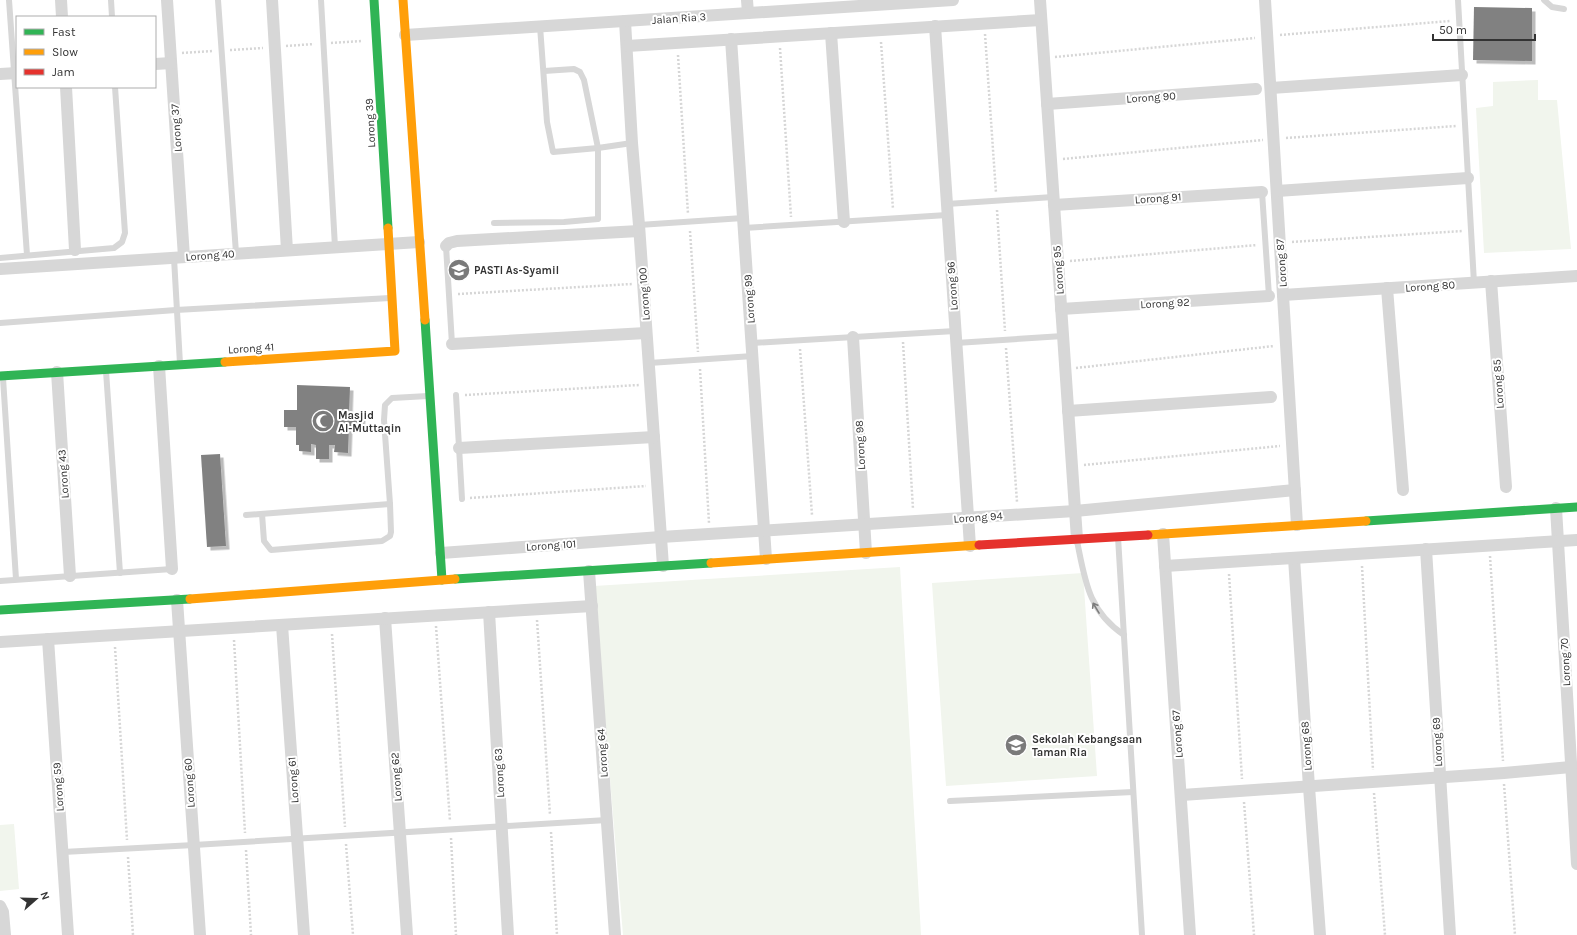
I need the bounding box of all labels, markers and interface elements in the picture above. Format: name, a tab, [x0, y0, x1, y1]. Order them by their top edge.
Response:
street label: Jalan Ria 3	[652, 10, 706, 27]
legend	[16, 16, 156, 88]
scale bar	[1433, 16, 1535, 42]
text: 50 m	[1439, 23, 1467, 37]
text: Fast	[52, 25, 76, 39]
text: Slow	[52, 45, 78, 59]
text: Jam	[52, 65, 75, 79]
street label: Lorong 90	[1126, 89, 1176, 106]
street label: Lorong 39	[363, 98, 378, 148]
street label: Lorong 37	[168, 103, 185, 152]
street label: Lorong 91	[1134, 190, 1182, 207]
street label: Lorong 87	[1273, 238, 1290, 288]
street label: Lorong 95	[1050, 245, 1067, 295]
street label: Lorong 40	[185, 247, 235, 264]
school or university icon: PASTI As-Syamil	[446, 257, 472, 283]
street label: Lorong 96	[944, 261, 961, 311]
place label: PASTI As-Syamil	[474, 264, 559, 277]
street label: Lorong 100	[636, 267, 653, 321]
street label: Lorong 99	[741, 274, 758, 324]
street label: Lorong 80	[1405, 278, 1455, 295]
street label: Lorong 92	[1140, 296, 1190, 311]
street label: Lorong 41	[227, 340, 275, 357]
street label: Lorong 85	[1490, 359, 1507, 409]
mosque icon: Masjid Al-Muttaqin	[310, 408, 336, 434]
place label: Masjid Al-Muttaqin	[338, 409, 401, 435]
street label: Lorong 98	[853, 420, 868, 470]
street label: Lorong 43	[55, 449, 72, 499]
street label: Lorong 94	[953, 509, 1003, 526]
street label: Lorong 101	[525, 537, 577, 554]
one-way arrow	[1092, 602, 1100, 614]
street label: Lorong 70	[1558, 638, 1573, 686]
street label: Lorong 67	[1169, 710, 1186, 758]
street label: Lorong 69	[1430, 717, 1445, 767]
street label: Lorong 68	[1298, 721, 1315, 771]
street label: Lorong 64	[594, 728, 611, 778]
school or university icon: Sekolah Kebangsaan Taman Ria	[1003, 732, 1029, 758]
place label: Sekolah Kebangsaan Taman Ria	[1032, 733, 1142, 759]
street label: Lorong 63	[492, 748, 507, 798]
street label: Lorong 62	[388, 752, 405, 802]
street label: Lorong 61	[285, 756, 302, 804]
street label: Lorong 60	[181, 758, 198, 808]
street label: Lorong 59	[50, 762, 67, 812]
north arrow	[16, 879, 56, 919]
text: N	[37, 890, 52, 902]

